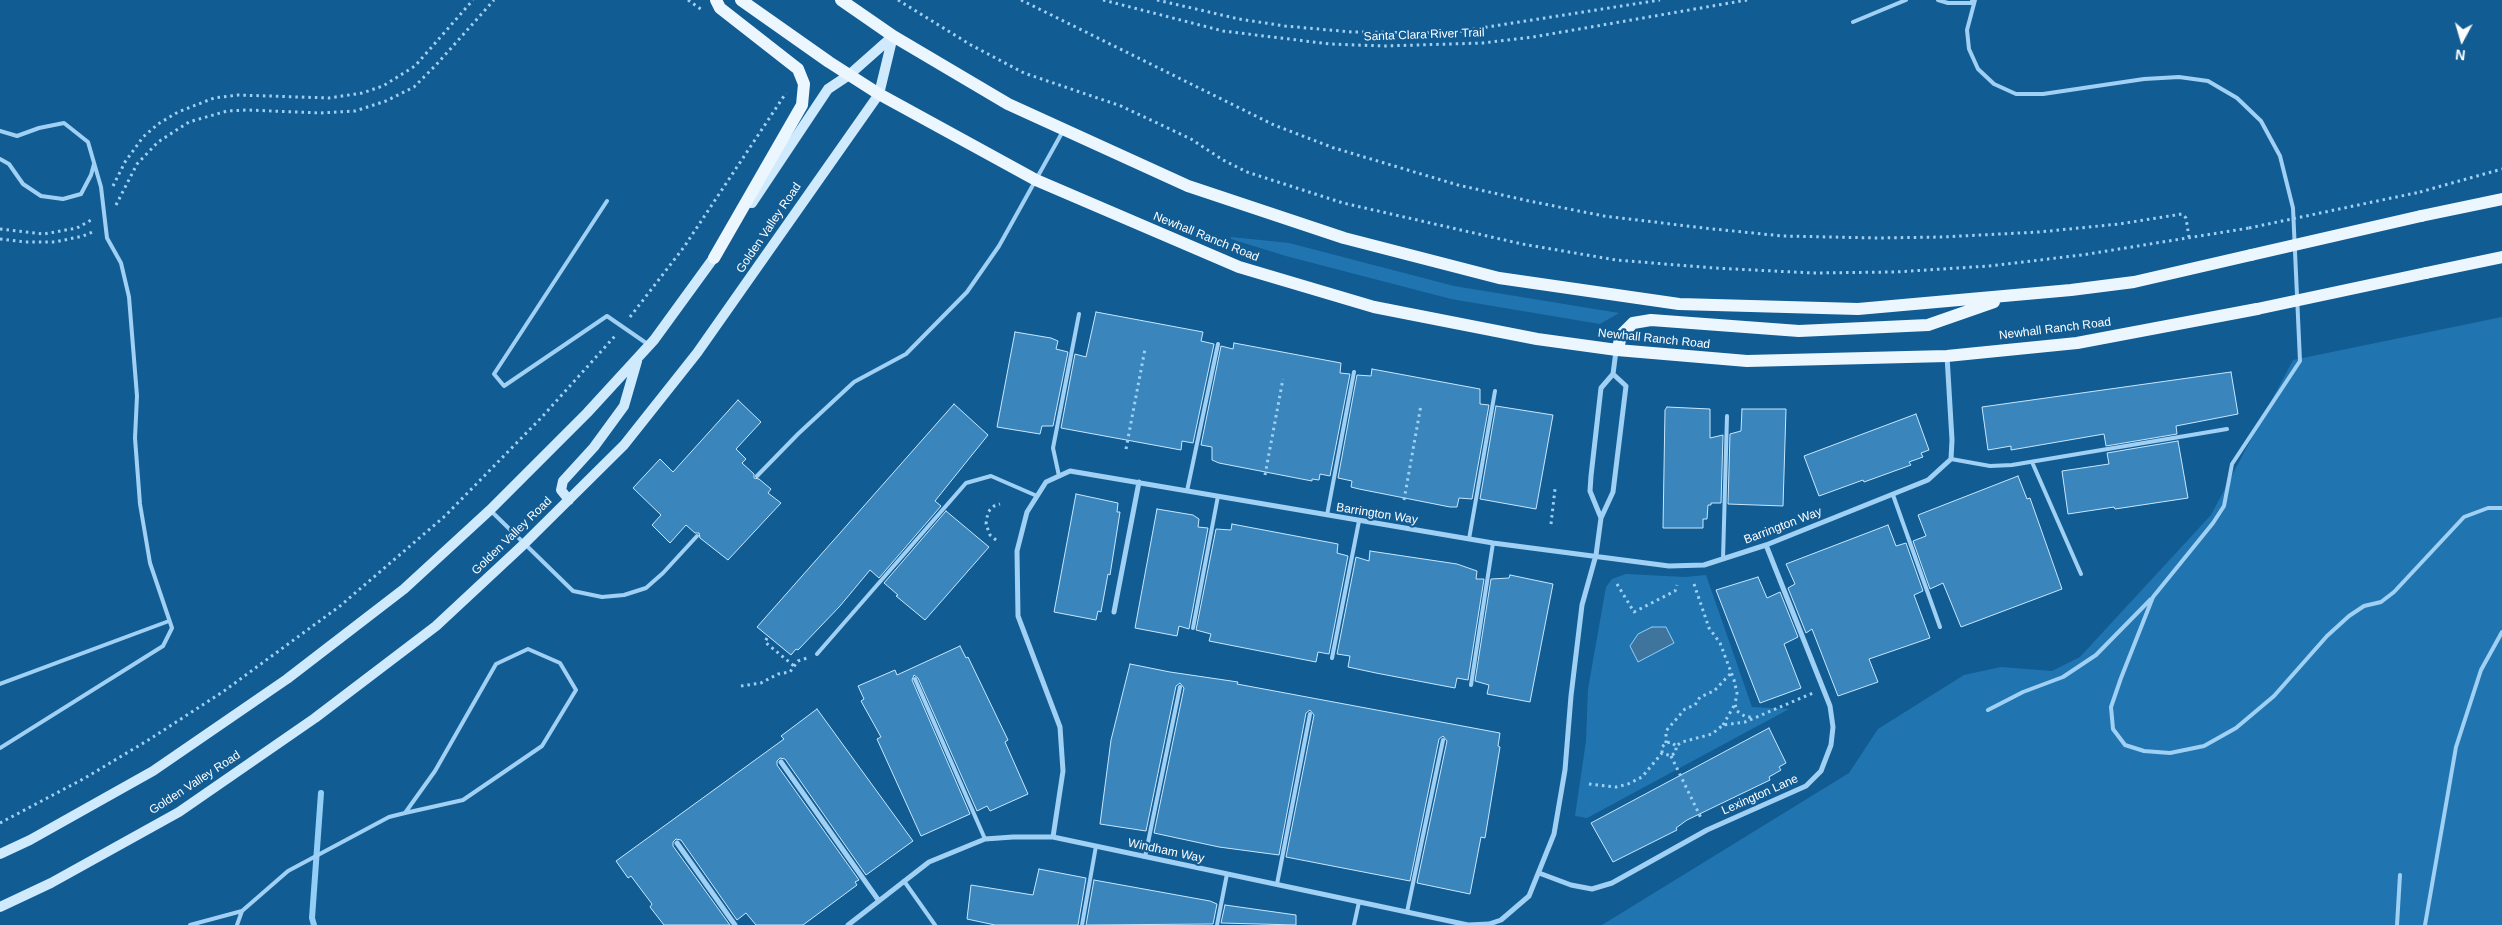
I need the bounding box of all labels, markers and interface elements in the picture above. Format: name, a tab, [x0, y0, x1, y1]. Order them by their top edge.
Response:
north arrow	[2437, 15, 2487, 65]
street label: Santa Clara River Trail	[1363, 26, 1485, 44]
text: N	[2455, 46, 2466, 63]
street label: Golden Valley Road	[733, 180, 805, 276]
street label: Newhall Ranch Road	[1151, 209, 1261, 265]
street label: Newhall Ranch Road	[1998, 315, 2112, 343]
street label: Newhall Ranch Road	[1597, 326, 1711, 352]
street label: Golden Valley Road	[469, 494, 555, 578]
street label: Barrington Way	[1335, 500, 1419, 528]
street label: Barrington Way	[1742, 505, 1824, 547]
street label: Golden Valley Road	[147, 748, 243, 818]
street label: Lexington Lane	[1720, 772, 1800, 818]
street label: Windham Way	[1127, 836, 1205, 866]

